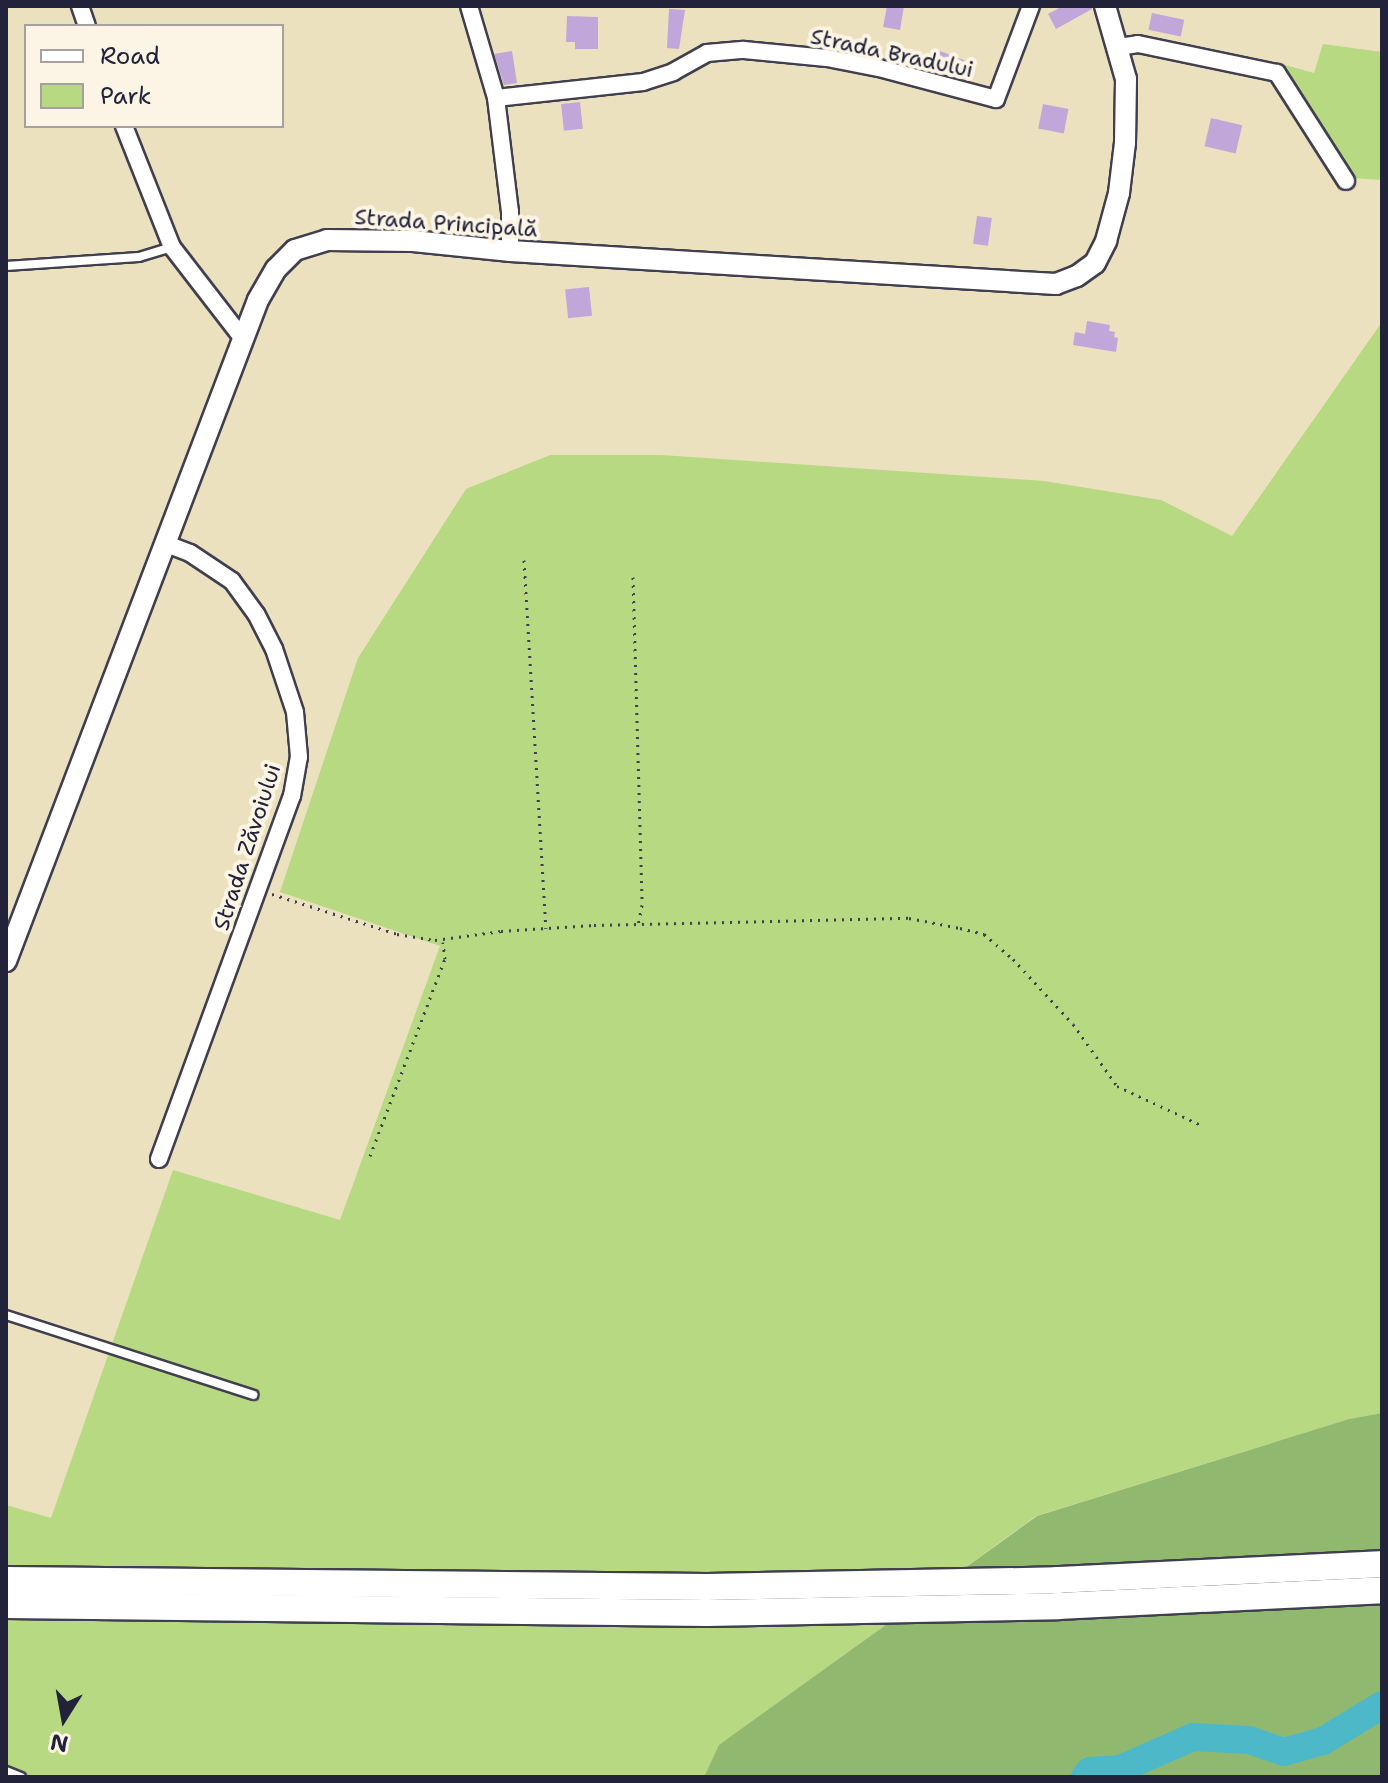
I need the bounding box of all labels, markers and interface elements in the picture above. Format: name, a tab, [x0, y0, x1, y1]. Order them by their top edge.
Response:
street label: Strada Bradului	[808, 23, 976, 83]
legend	[24, 24, 284, 128]
text: Road	[100, 40, 160, 72]
text: Park	[100, 80, 152, 112]
street label: Strada Principală	[354, 203, 538, 243]
street label: Strada Zăvoiului	[208, 760, 286, 934]
north arrow	[24, 1679, 104, 1759]
text: N	[48, 1727, 71, 1759]

